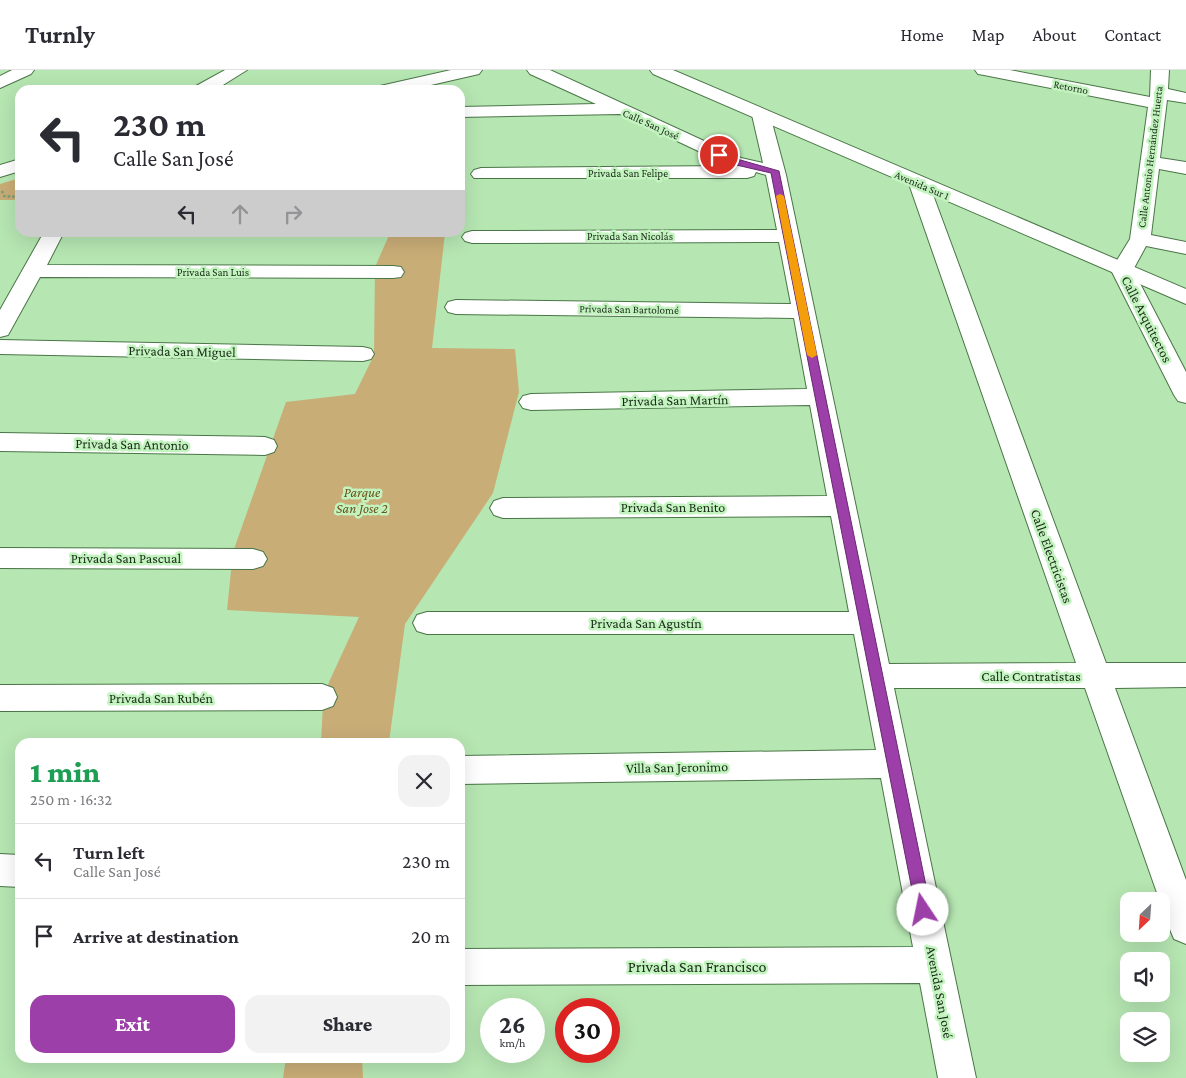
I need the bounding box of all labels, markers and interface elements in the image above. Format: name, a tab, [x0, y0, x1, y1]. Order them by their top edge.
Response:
text: Turnly	[25, 21, 95, 48]
text: Home	[901, 25, 944, 45]
text: Map	[972, 25, 1004, 45]
text: About	[1032, 25, 1076, 45]
text: Contact	[1104, 25, 1161, 45]
street label: Retorno	[1053, 78, 1090, 96]
street label: Calle Antonio Hernández Huerta	[1135, 86, 1165, 228]
icon: left	[30, 105, 95, 170]
text: 230 m	[113, 105, 206, 144]
street label: Calle San José	[621, 106, 681, 143]
pin	[698, 134, 740, 176]
icon: arrive	[705, 141, 733, 169]
text: Calle San José	[113, 146, 234, 171]
street label: Privada San Felipe	[588, 167, 668, 180]
street label: Avenida Sur 1	[893, 168, 951, 202]
icon: left	[173, 200, 201, 228]
icon: ahead	[226, 200, 254, 228]
icon: right	[279, 200, 307, 228]
street label: Privada San Nicolás	[587, 230, 673, 242]
street label: Privada San Luis	[177, 266, 249, 278]
street label: Calle Arquitectos	[1118, 273, 1176, 365]
street label: Privada San Bartolomé	[579, 302, 679, 316]
street label: Privada San Miguel	[128, 342, 236, 360]
street label: Privada San Martín	[621, 391, 729, 409]
street label: Privada San Antonio	[75, 435, 189, 453]
park label: Parque San Jose 2	[336, 484, 388, 516]
street label: Privada San Benito	[621, 499, 725, 515]
street label: Calle Electricistas	[1028, 507, 1076, 605]
street label: Privada San Pascual	[71, 550, 181, 566]
street label: Privada San Agustín	[590, 615, 702, 631]
street label: Calle Contratistas	[981, 668, 1081, 684]
street label: Privada San Rubén	[109, 690, 213, 706]
text: 1 min	[30, 755, 100, 788]
button: close	[398, 755, 450, 807]
street label: Villa San Jeronimo	[626, 758, 728, 776]
text: 250 m · 16:32	[30, 791, 112, 808]
text: Turn left	[73, 842, 145, 863]
icon: left	[30, 847, 58, 875]
text: 230 m	[402, 851, 450, 872]
text: Calle San José	[73, 863, 161, 880]
position arrow	[896, 883, 948, 935]
north arrow	[1120, 892, 1170, 942]
map controls	[1120, 892, 1170, 1062]
icon: arrive	[30, 922, 58, 950]
text: Arrive at destination	[73, 926, 239, 947]
text: 20 m	[411, 926, 450, 947]
street label: Avenida San José	[923, 944, 957, 1040]
button: sound	[1120, 952, 1170, 1002]
street label: Privada San Francisco	[628, 958, 766, 975]
button: Exit	[30, 995, 235, 1053]
button: Share	[245, 995, 450, 1053]
speed limit sign: 30	[555, 998, 620, 1063]
text: 26	[499, 1011, 526, 1038]
button: layers	[1120, 1012, 1170, 1062]
text: km/h	[500, 1036, 525, 1050]

